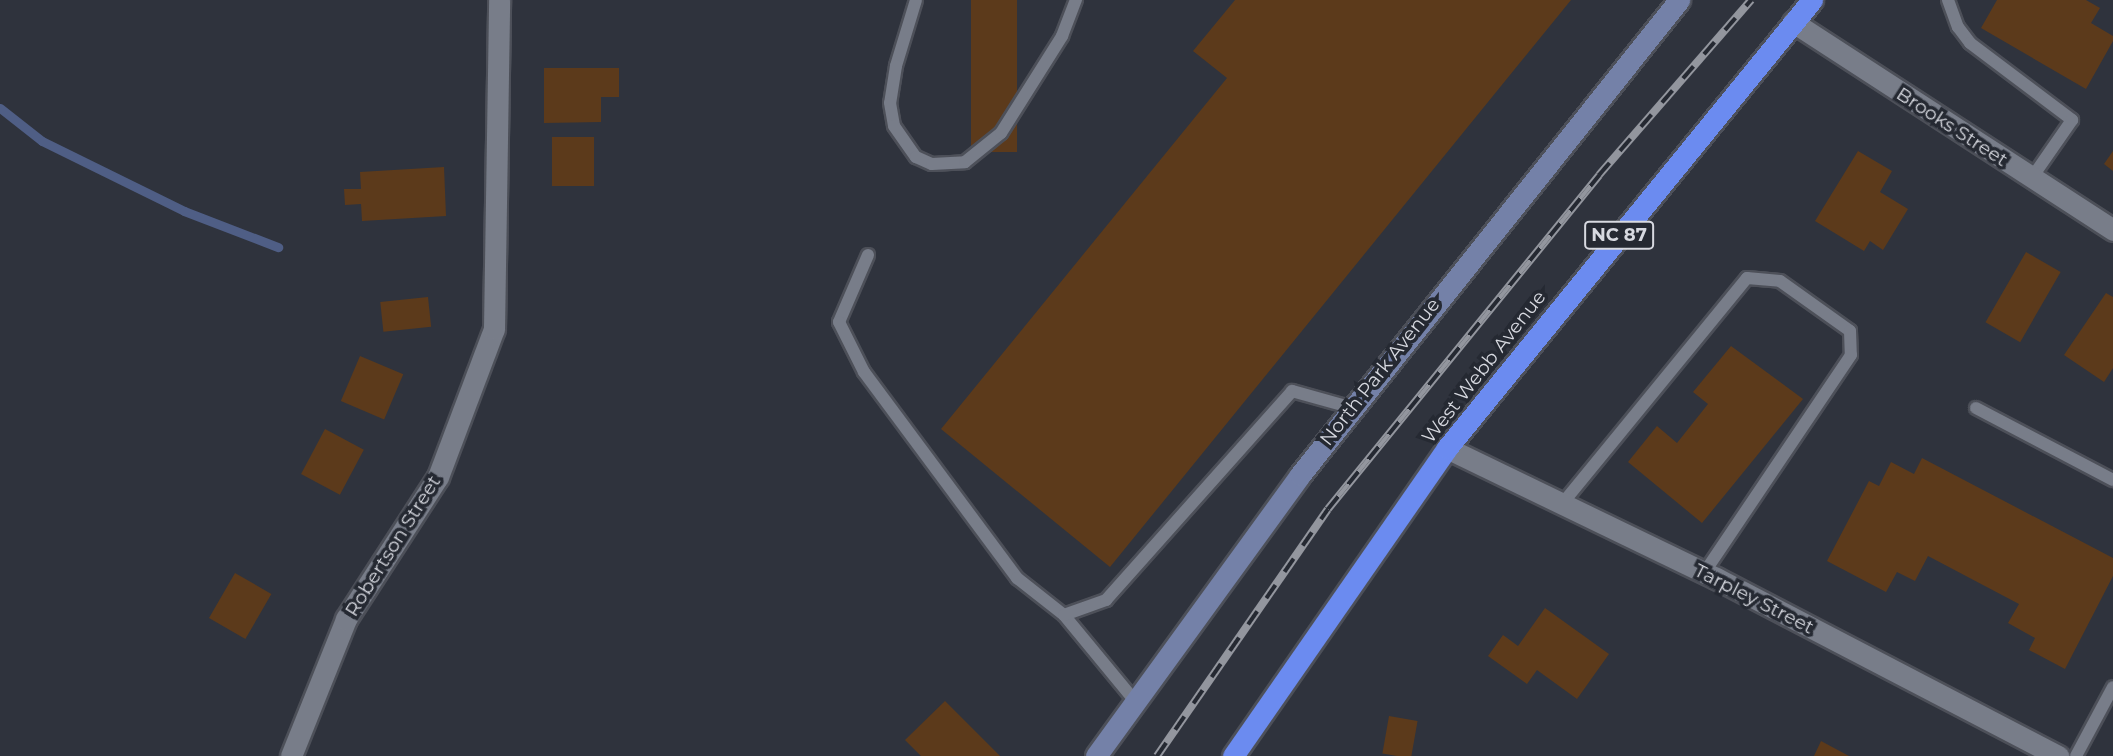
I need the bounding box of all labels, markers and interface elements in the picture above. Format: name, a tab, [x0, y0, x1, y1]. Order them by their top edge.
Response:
street label: Brooks Street	[1892, 83, 2012, 171]
road number: NC 87	[1584, 220, 1654, 249]
street label: West Webb Avenue	[1417, 286, 1551, 448]
street label: North Park Avenue	[1315, 294, 1445, 450]
street label: Robertson Street	[340, 471, 446, 621]
street label: Tarpley Street	[1690, 559, 1818, 639]

